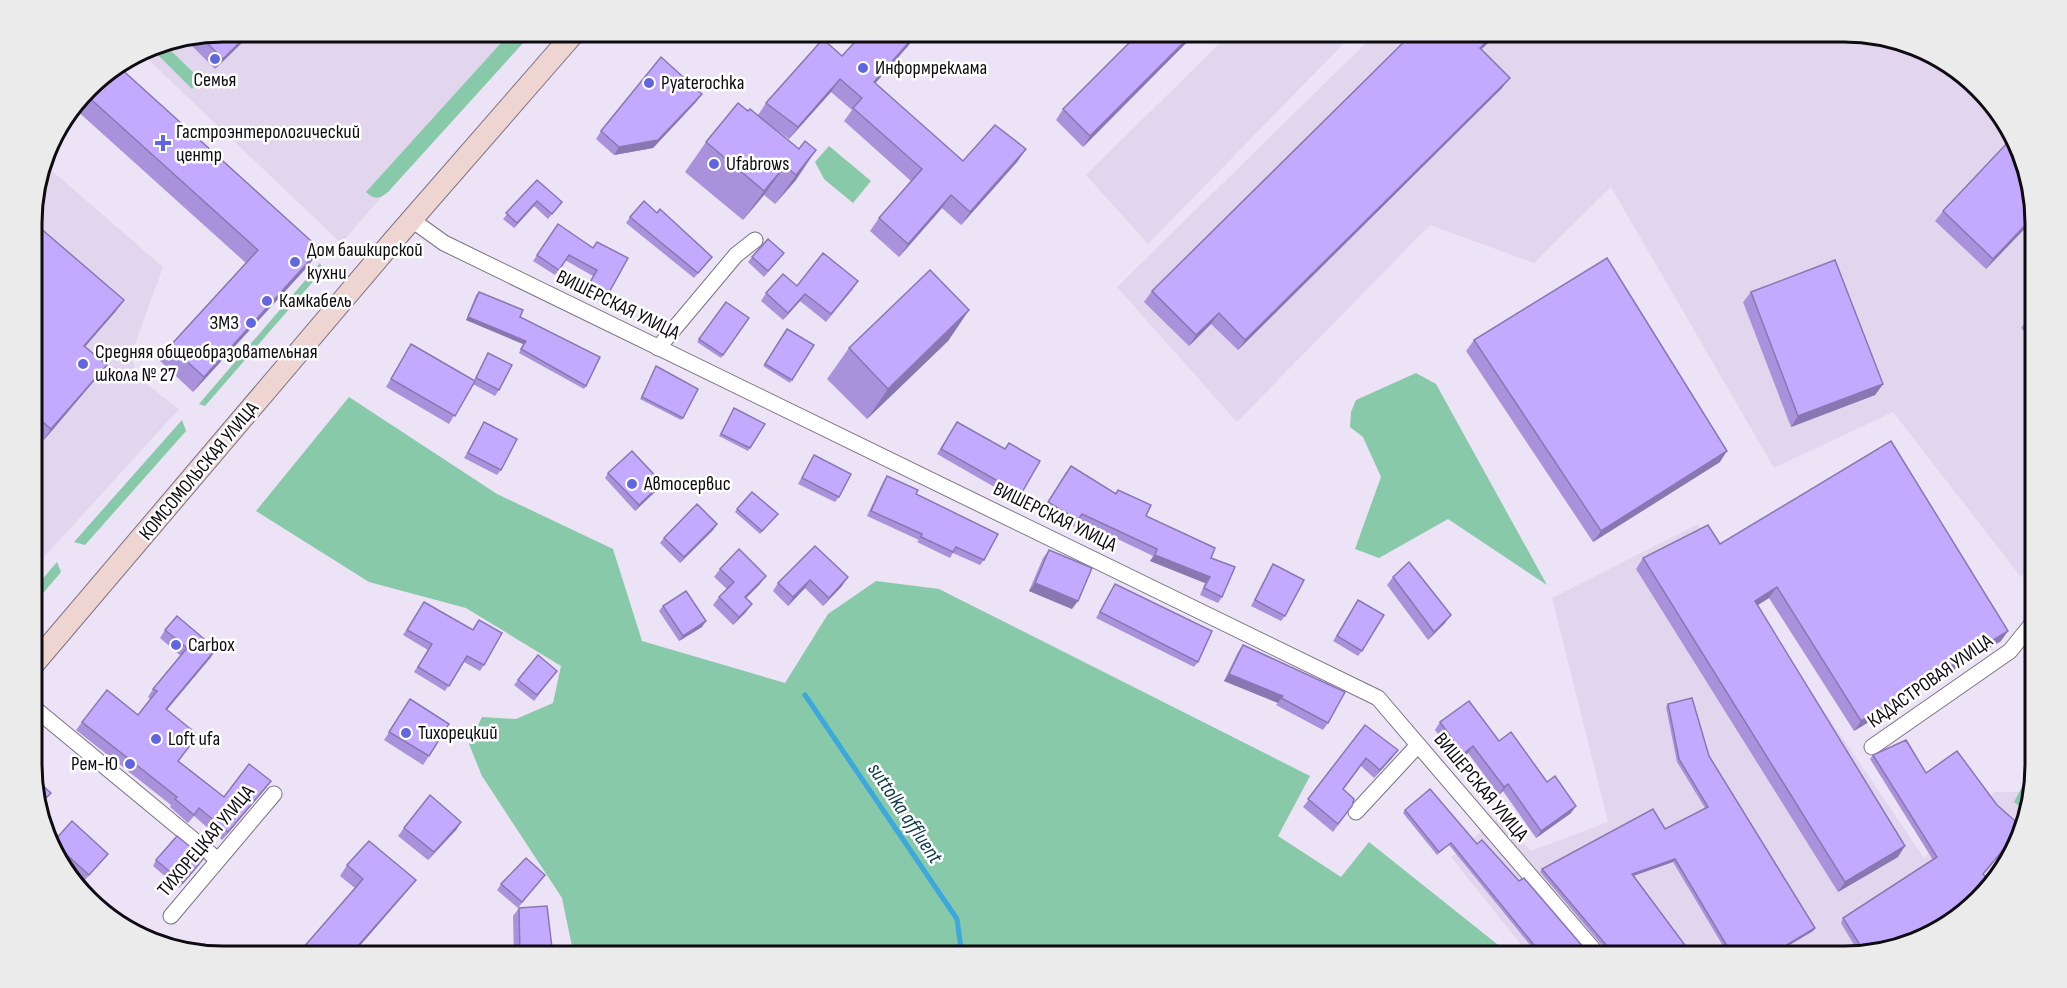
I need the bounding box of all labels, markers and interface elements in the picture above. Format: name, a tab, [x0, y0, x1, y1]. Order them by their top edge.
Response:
marker: Семья	[208, 52, 222, 66]
place label: Информреклама	[875, 56, 987, 80]
marker: Информреклама	[856, 61, 870, 75]
place label: Семья	[194, 68, 236, 92]
place label: Pyaterochka	[661, 71, 744, 95]
marker: Pyaterochka	[642, 76, 656, 90]
place label: Гастроэнтерологический центр	[176, 120, 360, 167]
marker: Гастроэнтерологический центр	[154, 134, 172, 152]
place label: Ufabrows	[726, 152, 790, 176]
marker: Ufabrows	[707, 157, 721, 171]
place label: Дом башкирской кухни	[307, 238, 423, 285]
marker: Дом башкирской кухни	[288, 255, 302, 269]
street label: ВИШЕРСКАЯ УЛИЦА	[552, 265, 684, 345]
place label: Камкабель	[279, 289, 352, 313]
marker: Камкабель	[260, 294, 274, 308]
place label: ЗМЗ	[210, 311, 239, 335]
marker: ЗМЗ	[244, 316, 258, 330]
place label: Средняя общеобразовательная школа № 27	[95, 340, 318, 387]
marker: Средняя общеобразовательная школа № 27	[76, 357, 90, 371]
street label: КОМСОМОЛЬСКАЯ УЛИЦА	[134, 397, 264, 545]
place label: Автосервис	[643, 472, 731, 496]
marker: Автосервис	[625, 477, 639, 491]
street label: ВИШЕРСКАЯ УЛИЦА	[989, 477, 1121, 557]
street label: КАДАСТРОВАЯ УЛИЦА	[1863, 629, 1998, 733]
place label: Carbox	[188, 633, 235, 657]
marker: Carbox	[169, 638, 183, 652]
place label: Тихорецкий	[418, 721, 498, 745]
marker: Тихорецкий	[399, 726, 413, 740]
place label: Loft ufa	[168, 727, 220, 751]
street label: ВИШЕРСКАЯ УЛИЦА	[1429, 728, 1534, 846]
marker: Loft ufa	[149, 732, 163, 746]
place label: Рем-Ю	[71, 752, 118, 776]
marker: Рем-Ю	[123, 757, 137, 771]
water label: suttolka affluent	[862, 758, 948, 869]
street label: ТИХОРЕЦКАЯ УЛИЦА	[152, 780, 260, 902]

